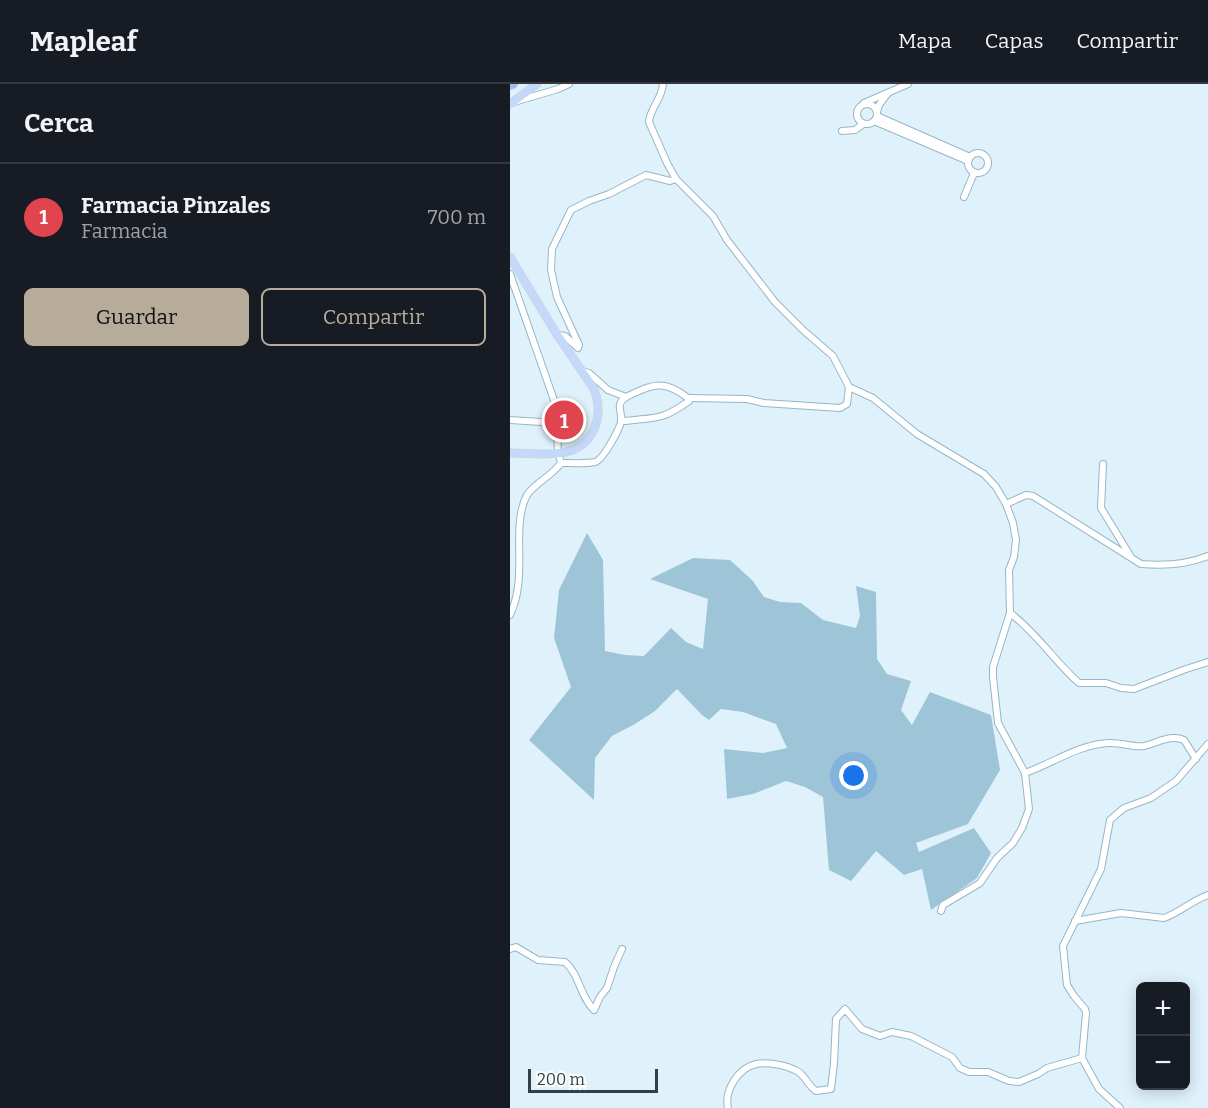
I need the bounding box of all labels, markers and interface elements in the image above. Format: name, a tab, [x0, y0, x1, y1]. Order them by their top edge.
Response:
text: Mapleaf	[30, 25, 137, 58]
text: Mapa	[898, 28, 952, 54]
text: Capas	[985, 28, 1043, 54]
text: Compartir	[1076, 28, 1178, 54]
text: Cerca	[24, 108, 94, 139]
text: Farmacia Pinzales	[81, 192, 271, 219]
text: 1	[39, 205, 48, 229]
text: 700 m	[428, 205, 486, 229]
text: Farmacia	[81, 219, 168, 243]
button: Guardar	[24, 288, 249, 346]
button: Compartir	[261, 288, 486, 346]
pin: 1	[544, 398, 584, 442]
your location	[839, 761, 868, 790]
map controls	[1136, 982, 1190, 1090]
button: +	[1136, 982, 1190, 1036]
button: −	[1136, 1036, 1190, 1090]
scale bar	[528, 1066, 658, 1094]
text: 200 m	[537, 1070, 585, 1089]

